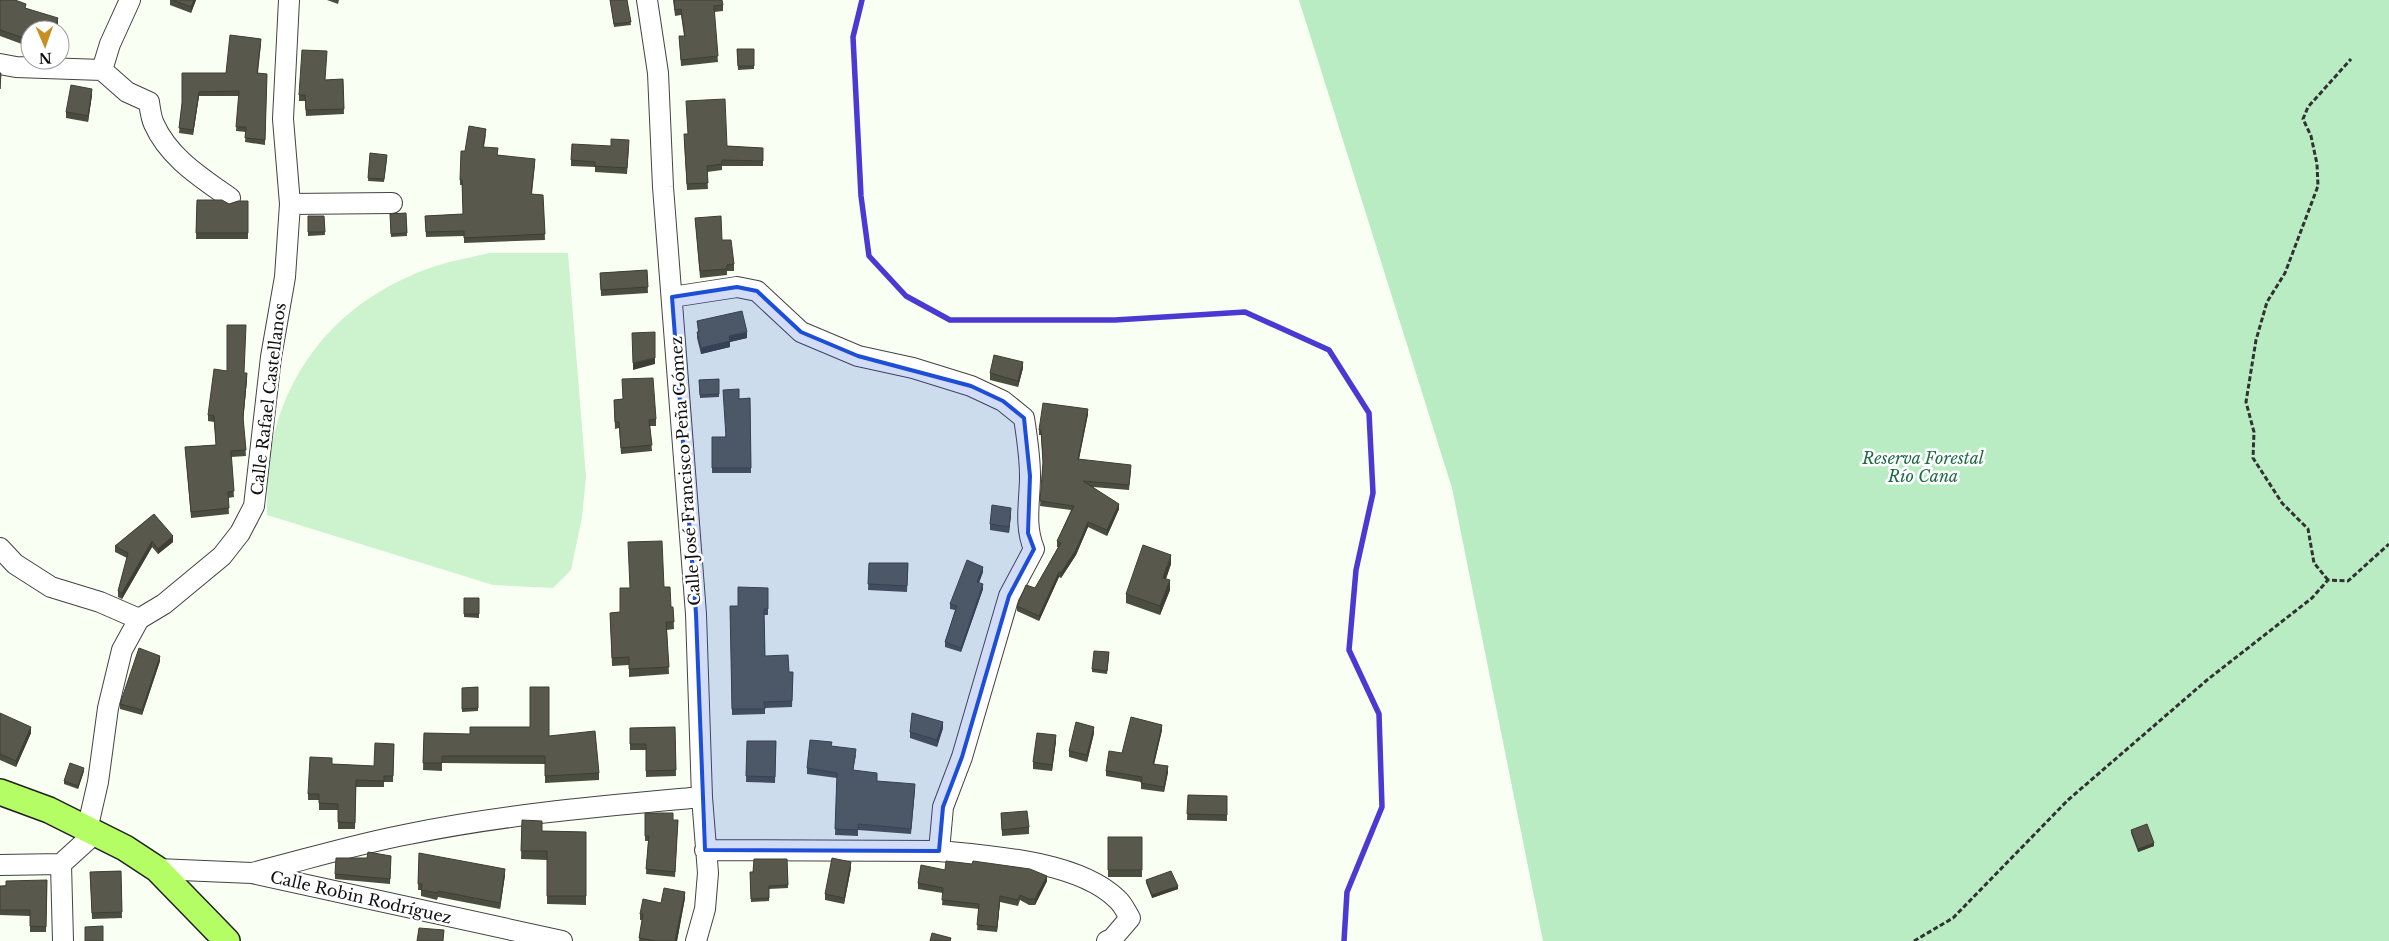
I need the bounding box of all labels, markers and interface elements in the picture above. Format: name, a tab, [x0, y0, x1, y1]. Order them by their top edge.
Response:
north arrow	[20, 20, 70, 70]
text: N	[39, 49, 52, 67]
street label: Calle Rafael Castellanos	[246, 302, 290, 496]
street label: Calle José Francisco Peña Gómez	[666, 336, 704, 606]
park label: Reserva Forestal Río Cana	[1861, 448, 1985, 486]
street label: Calle Robin Rodríguez	[268, 866, 454, 928]

